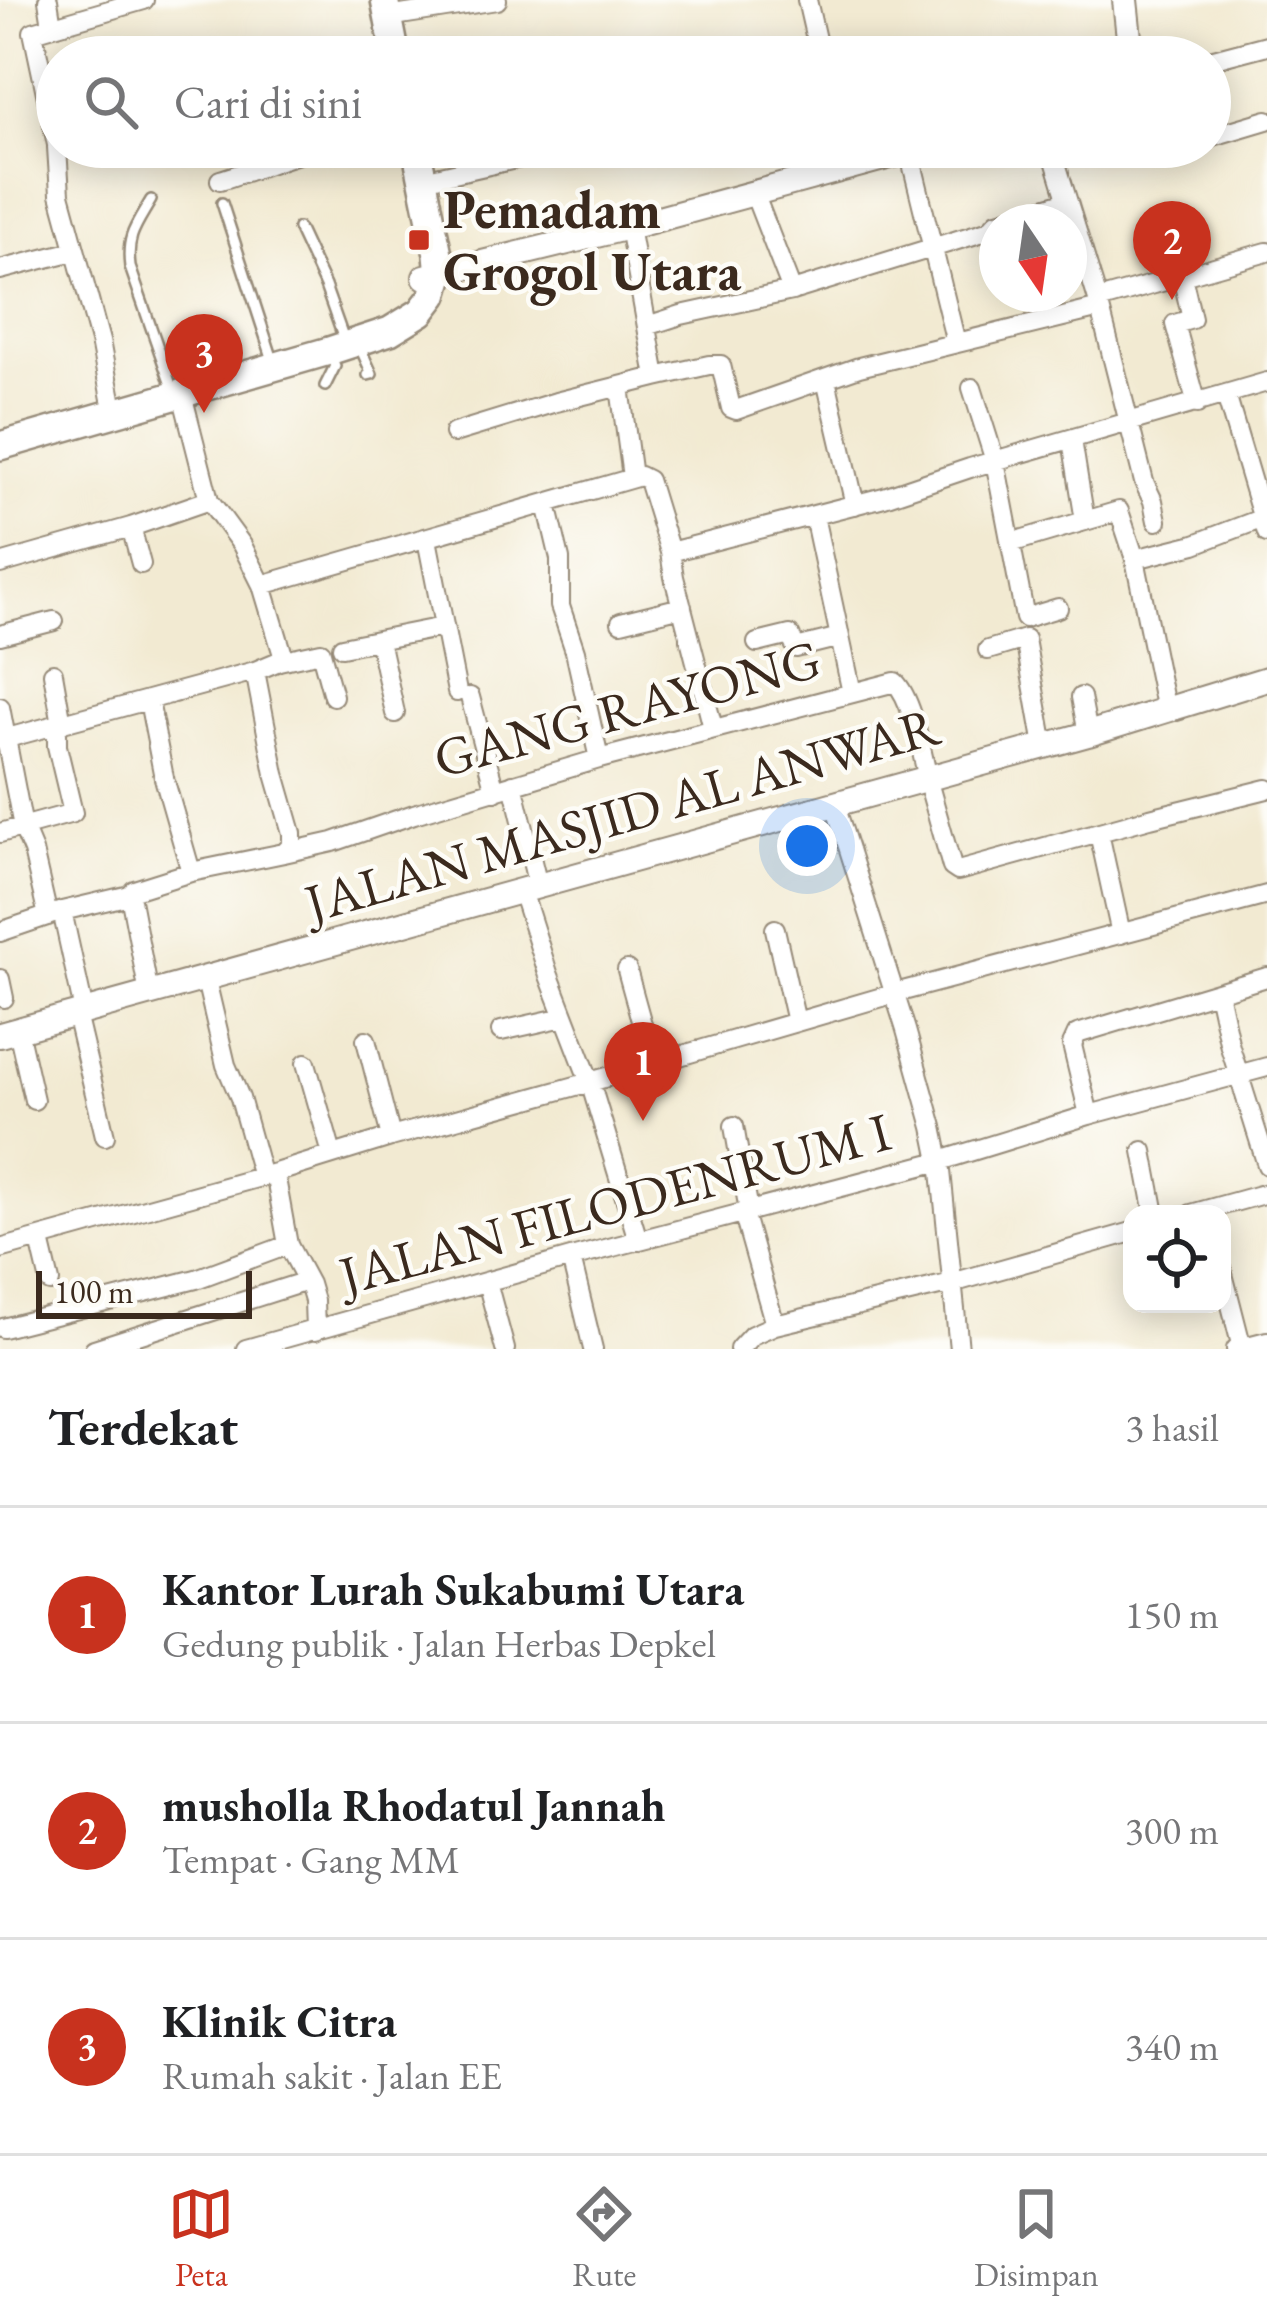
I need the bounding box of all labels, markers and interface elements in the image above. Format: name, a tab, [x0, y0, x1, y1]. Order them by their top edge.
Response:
search box	[36, 36, 1231, 168]
icon: search	[78, 69, 144, 135]
text: Cari di sini	[174, 73, 362, 131]
place label: Pemadam Grogol Utara	[443, 174, 742, 306]
pin: 2	[1133, 201, 1211, 300]
north arrow	[979, 204, 1087, 312]
marker: Pemadam Grogol Utara	[406, 227, 432, 253]
pin: 3	[165, 314, 243, 413]
street label: GANG RAYONG	[426, 623, 828, 793]
street label: JALAN MASJID AL ANWAR	[293, 690, 947, 939]
your location	[777, 816, 837, 876]
pin: 1	[604, 1022, 682, 1121]
street label: JALAN FILODENRUM I	[328, 1096, 898, 1311]
map controls	[1123, 1205, 1231, 1313]
button: locate	[1123, 1205, 1231, 1313]
scale bar	[36, 1265, 252, 1318]
text: 100 m	[54, 1270, 134, 1313]
text: Terdekat	[48, 1394, 238, 1460]
text: 3 hasil	[1125, 1402, 1219, 1453]
text: Kantor Lurah Sukabumi Utara	[162, 1560, 744, 1618]
text: 1	[77, 1589, 97, 1640]
text: 150 m	[1125, 1589, 1219, 1640]
text: Gedung publik · Jalan Herbas Depkel	[162, 1618, 716, 1669]
text: musholla Rhodatul Jannah	[162, 1776, 666, 1834]
text: 2	[77, 1805, 97, 1856]
text: 300 m	[1125, 1805, 1219, 1856]
text: Tempat · Gang MM	[162, 1834, 460, 1885]
text: Klinik Citra	[162, 1992, 397, 2050]
text: 3	[77, 2021, 97, 2072]
text: 340 m	[1125, 2021, 1219, 2072]
text: Rumah sakit · Jalan EE	[162, 2050, 502, 2101]
tab: Peta	[168, 2181, 234, 2296]
tab: Rute	[571, 2181, 637, 2296]
tab: Disimpan	[974, 2181, 1099, 2296]

